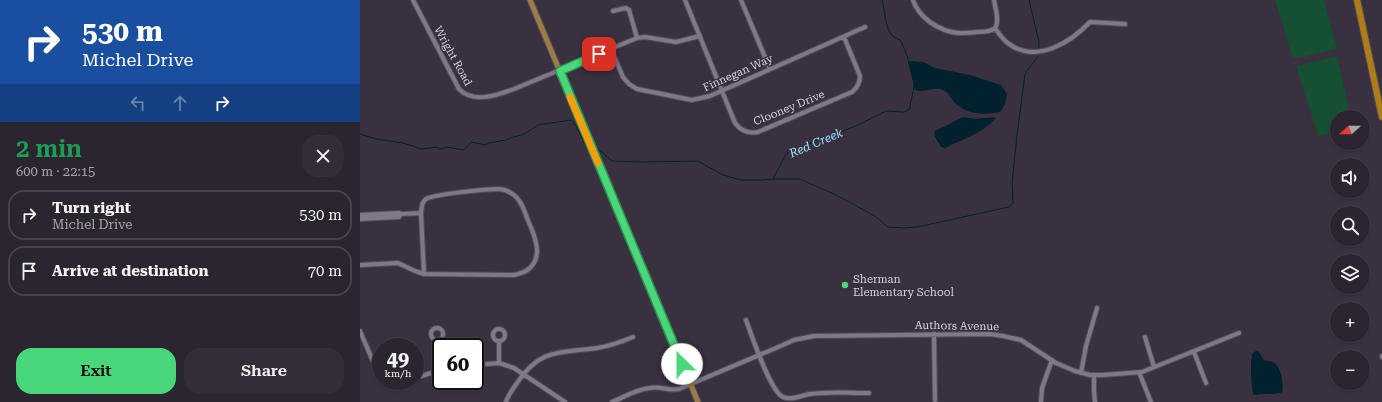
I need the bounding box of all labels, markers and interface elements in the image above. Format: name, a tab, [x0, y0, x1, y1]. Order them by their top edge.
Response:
text: 530 m	[82, 15, 163, 48]
icon: right	[16, 16, 68, 68]
street label: Wright Road	[431, 24, 475, 88]
pin	[582, 37, 616, 71]
icon: arrive	[588, 43, 610, 65]
text: Michel Drive	[82, 49, 193, 70]
street label: Finnegan Way	[701, 52, 775, 94]
street label: Clooney Drive	[751, 88, 827, 128]
icon: left	[127, 92, 149, 114]
icon: ahead	[169, 92, 191, 114]
icon: right	[211, 92, 233, 114]
north arrow	[1330, 110, 1370, 150]
map controls	[1330, 110, 1370, 390]
water label: Red Creek	[786, 125, 845, 161]
text: 2 min	[16, 135, 82, 163]
button: close	[302, 135, 344, 177]
button: sound	[1330, 158, 1370, 198]
text: 600 m · 22:15	[16, 164, 95, 179]
text: Turn right	[52, 199, 131, 217]
icon: right	[18, 204, 40, 226]
text: 530 m	[299, 206, 342, 224]
button: search	[1330, 206, 1370, 246]
text: Michel Drive	[52, 217, 132, 232]
button: layers	[1330, 254, 1370, 294]
icon: arrive	[18, 260, 40, 282]
text: Arrive at destination	[52, 262, 208, 280]
text: 70 m	[308, 262, 342, 280]
place label: Sherman Elementary School	[853, 273, 954, 299]
marker: Sherman Elementary School	[840, 280, 850, 290]
button: +	[1330, 302, 1370, 342]
street label: Authors Avenue	[915, 319, 999, 333]
speed limit sign: 60	[432, 338, 484, 390]
position arrow	[661, 343, 703, 385]
text: 49	[387, 347, 409, 371]
button: Exit	[16, 348, 176, 394]
button: Share	[184, 348, 344, 394]
button: −	[1330, 350, 1370, 390]
text: km/h	[385, 368, 411, 379]

